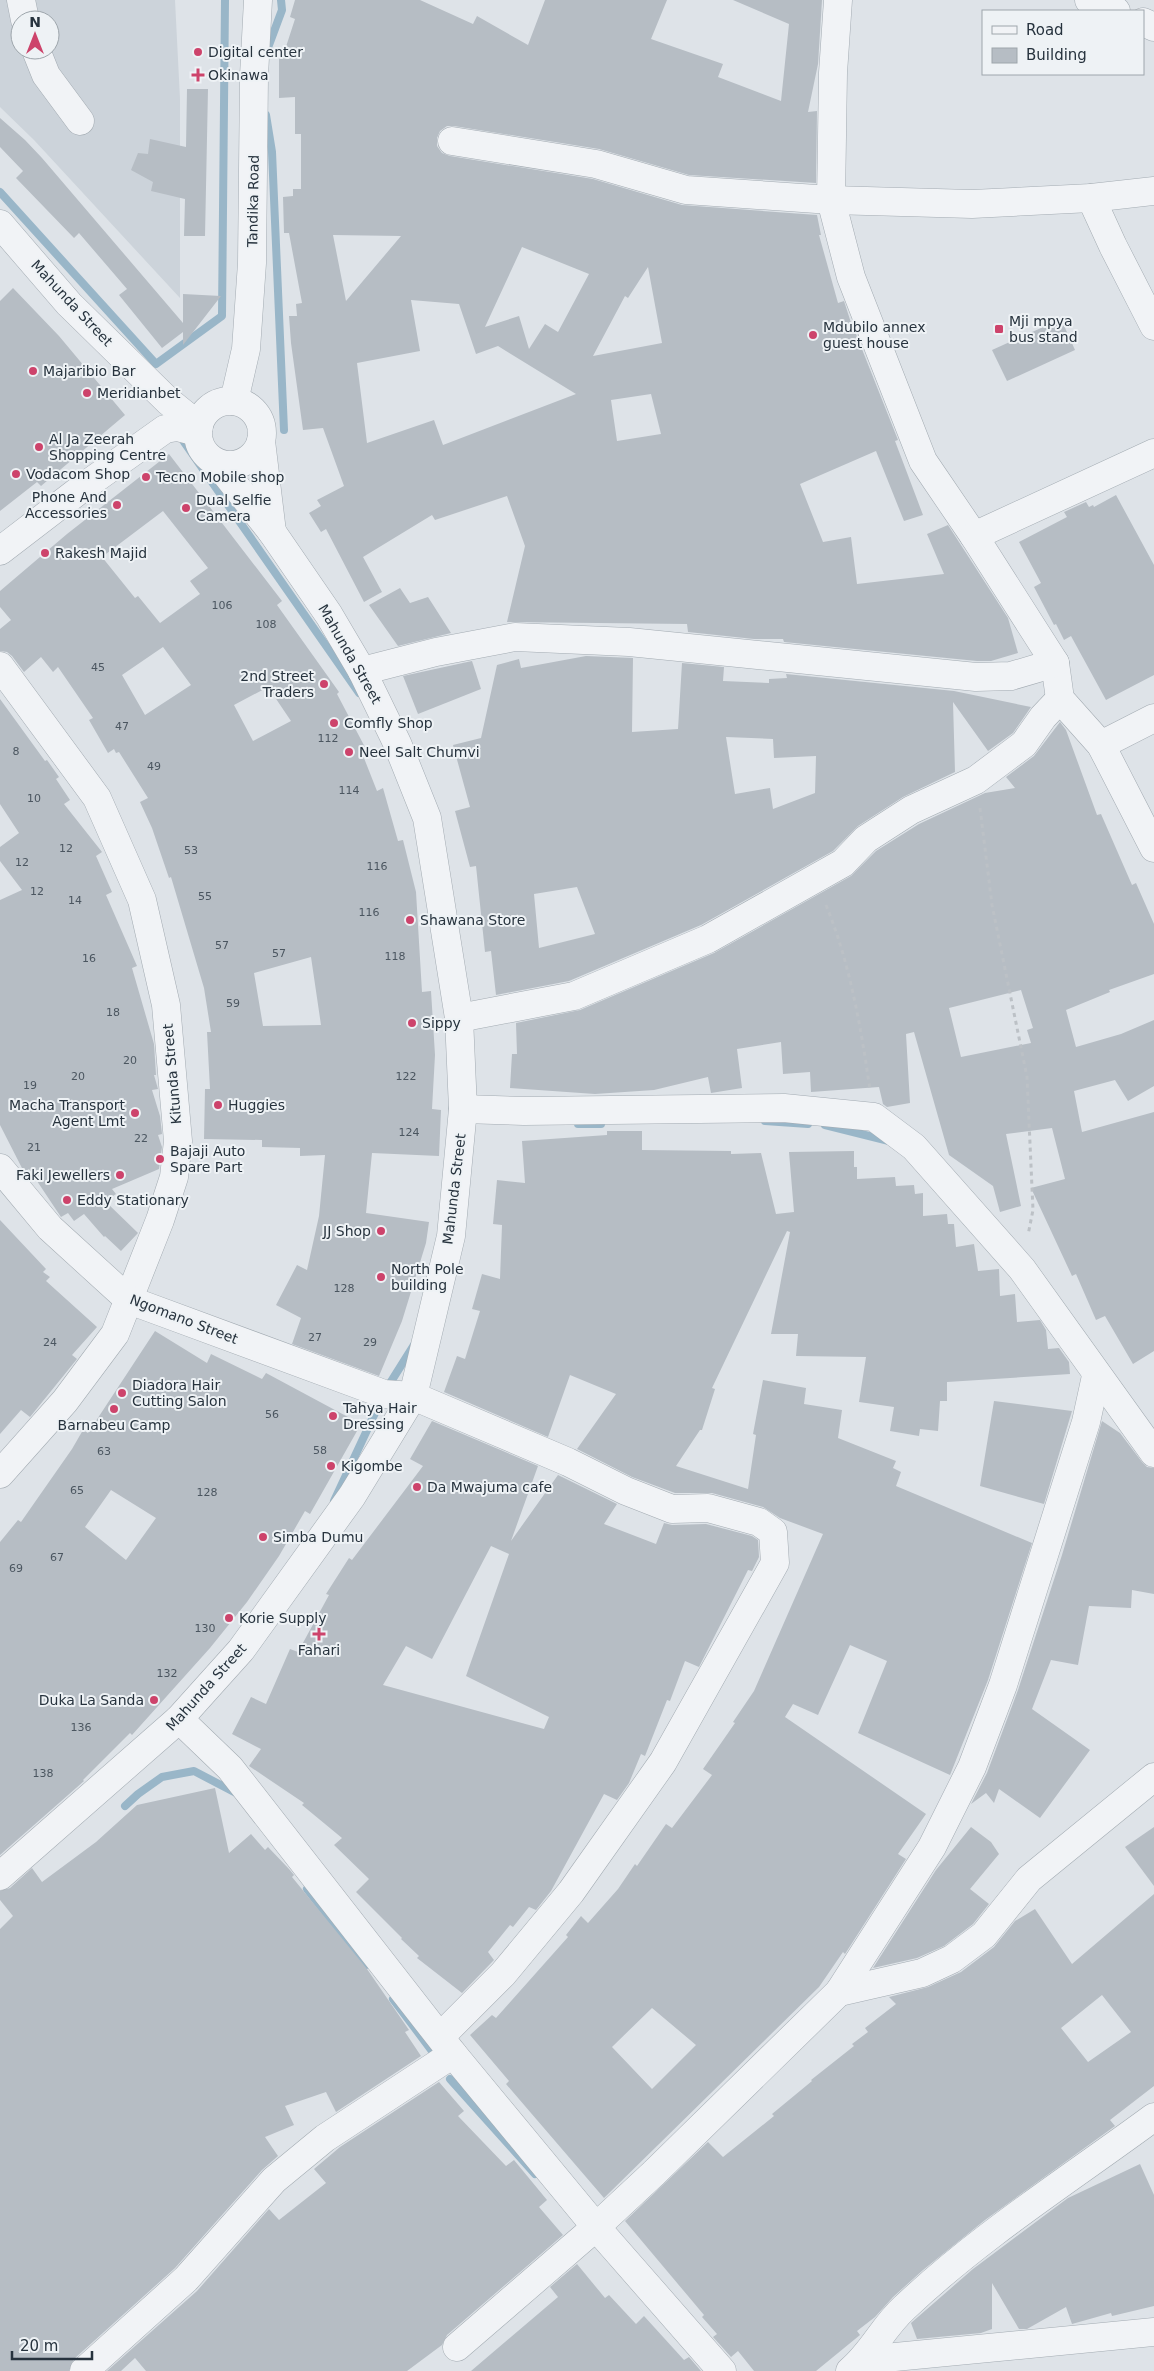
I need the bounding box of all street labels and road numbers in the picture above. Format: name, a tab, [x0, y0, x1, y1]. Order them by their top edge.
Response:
street label: Tandika Road	[244, 155, 262, 248]
street label: Mahunda Street	[28, 257, 116, 350]
street label: Mahunda Street	[315, 602, 385, 707]
street label: Kitunda Street	[160, 1023, 184, 1125]
street label: Mahunda Street	[439, 1132, 469, 1245]
street label: Ngomano Street	[128, 1291, 241, 1347]
street label: Mahunda Street	[163, 1640, 250, 1734]

